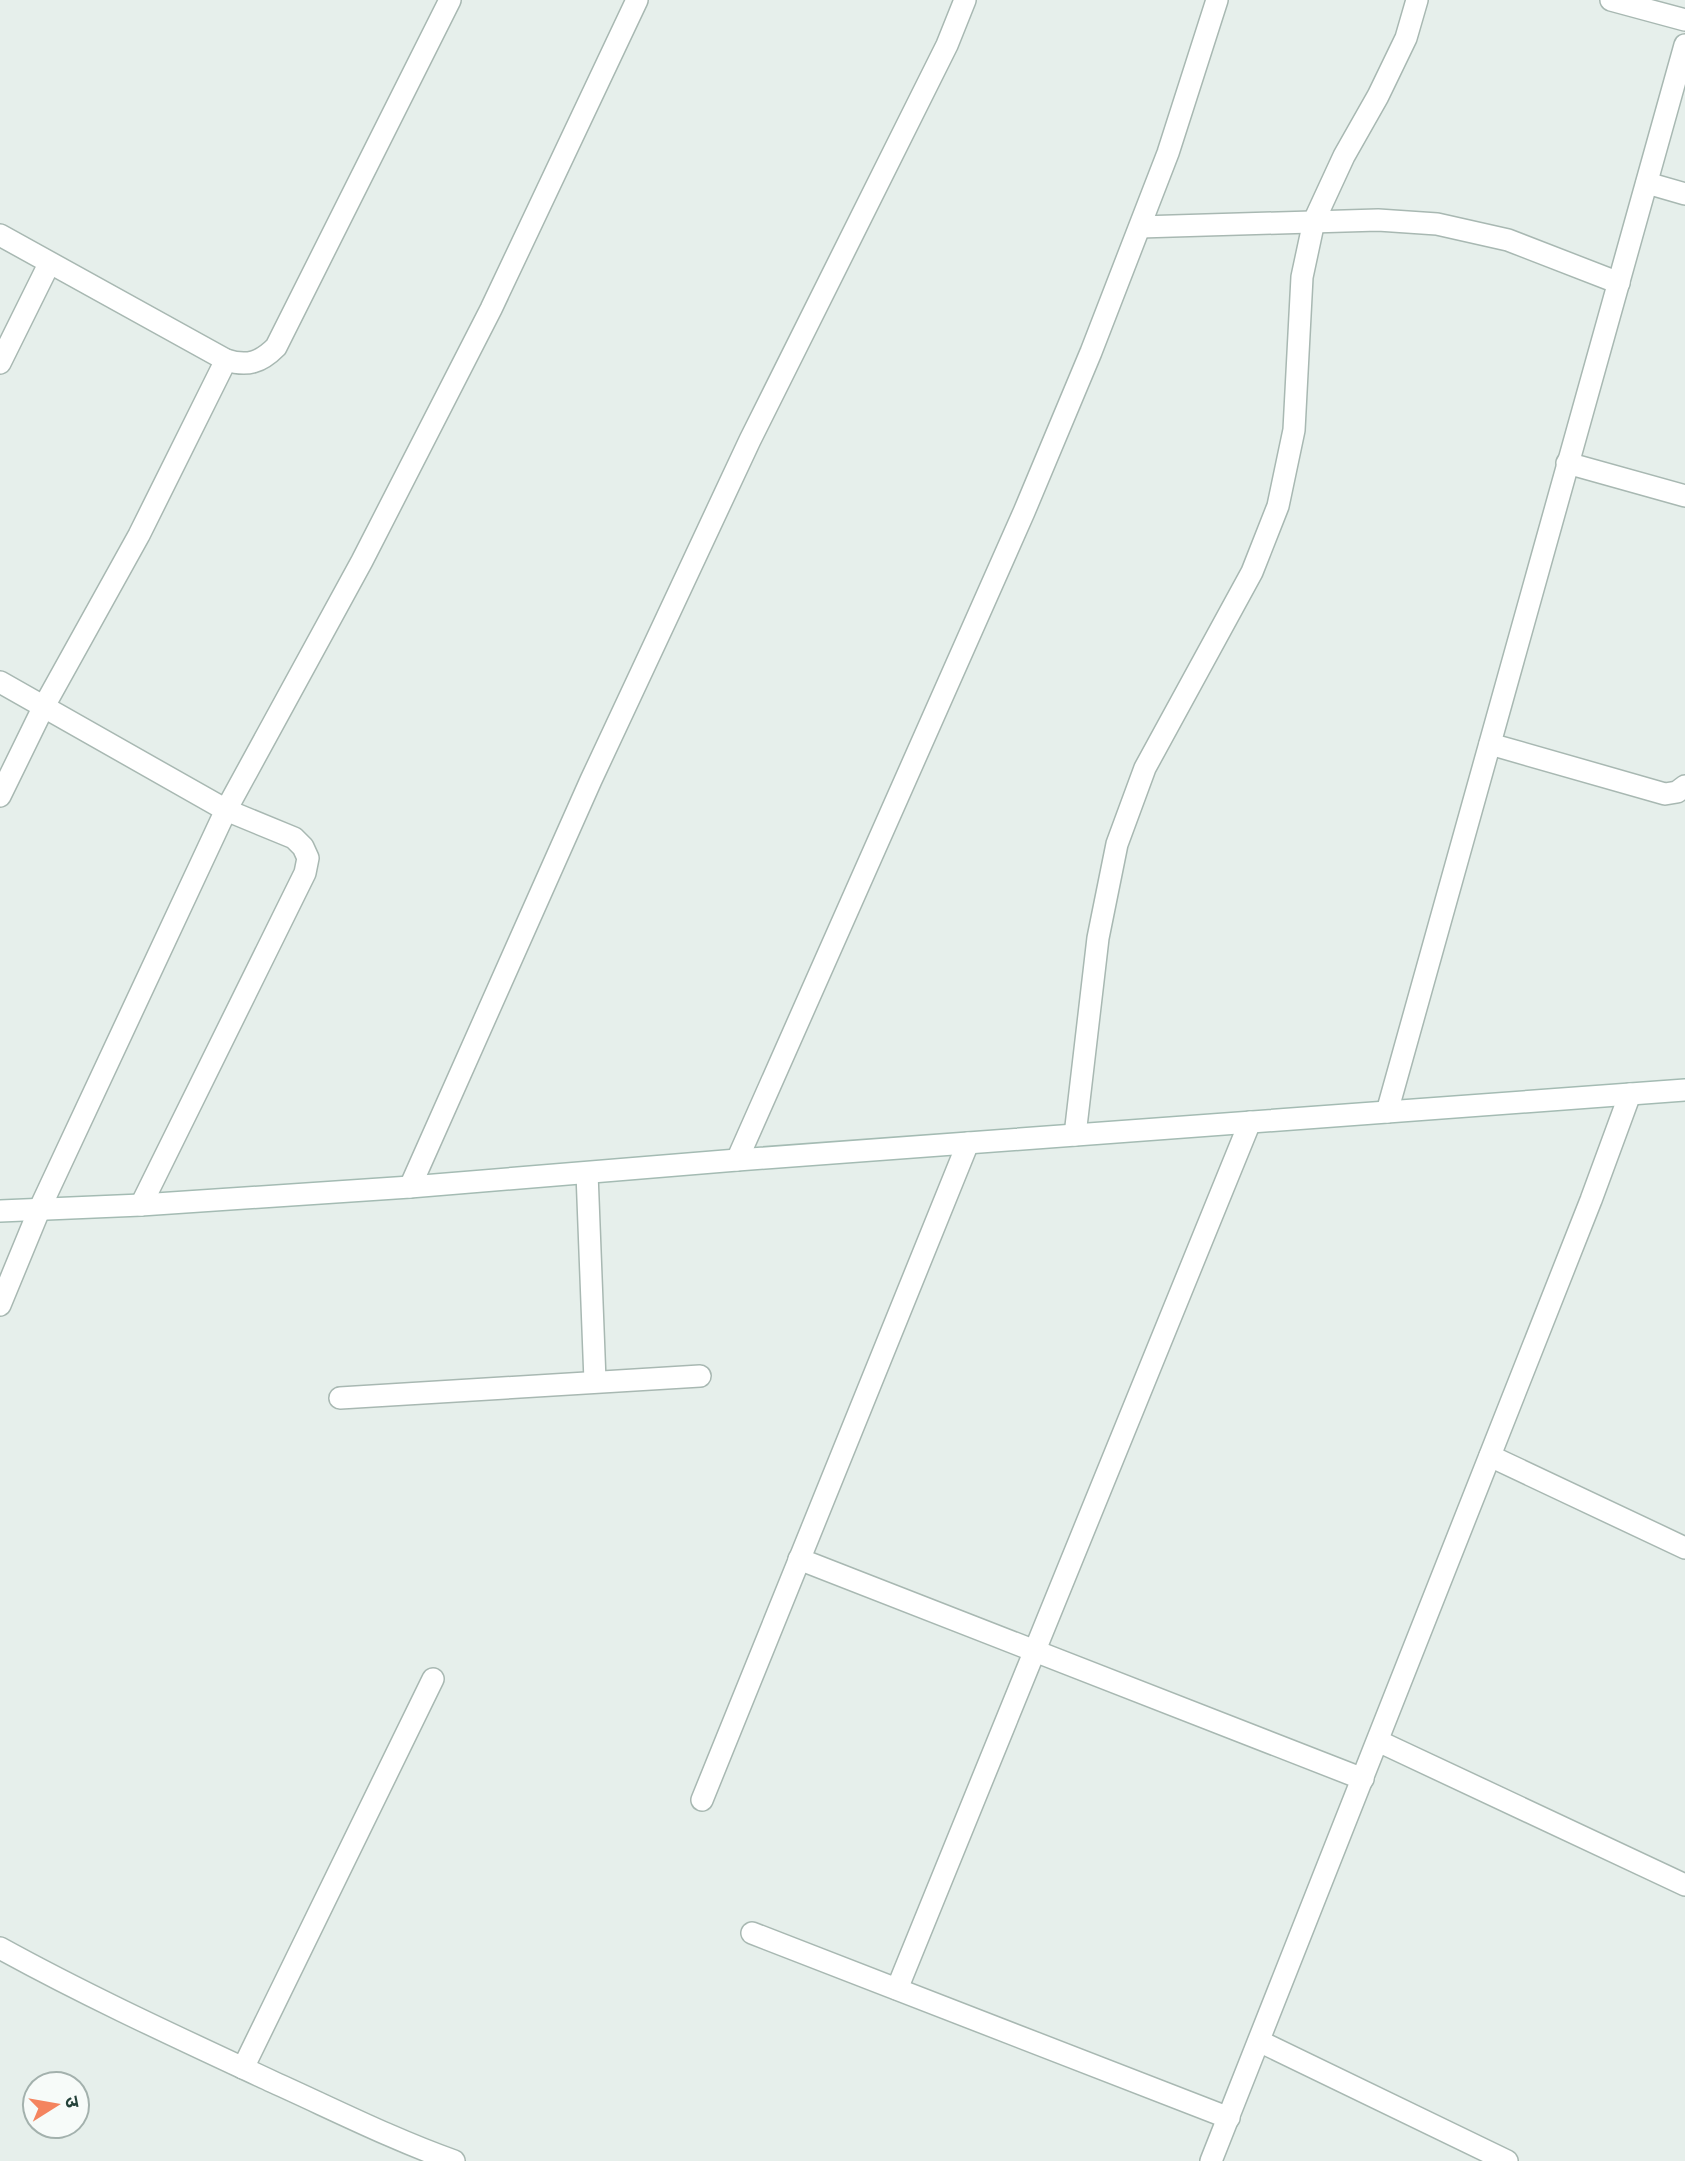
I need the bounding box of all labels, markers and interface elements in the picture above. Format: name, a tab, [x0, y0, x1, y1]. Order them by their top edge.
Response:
north arrow	[21, 2070, 91, 2140]
text: उ	[61, 2094, 85, 2110]

